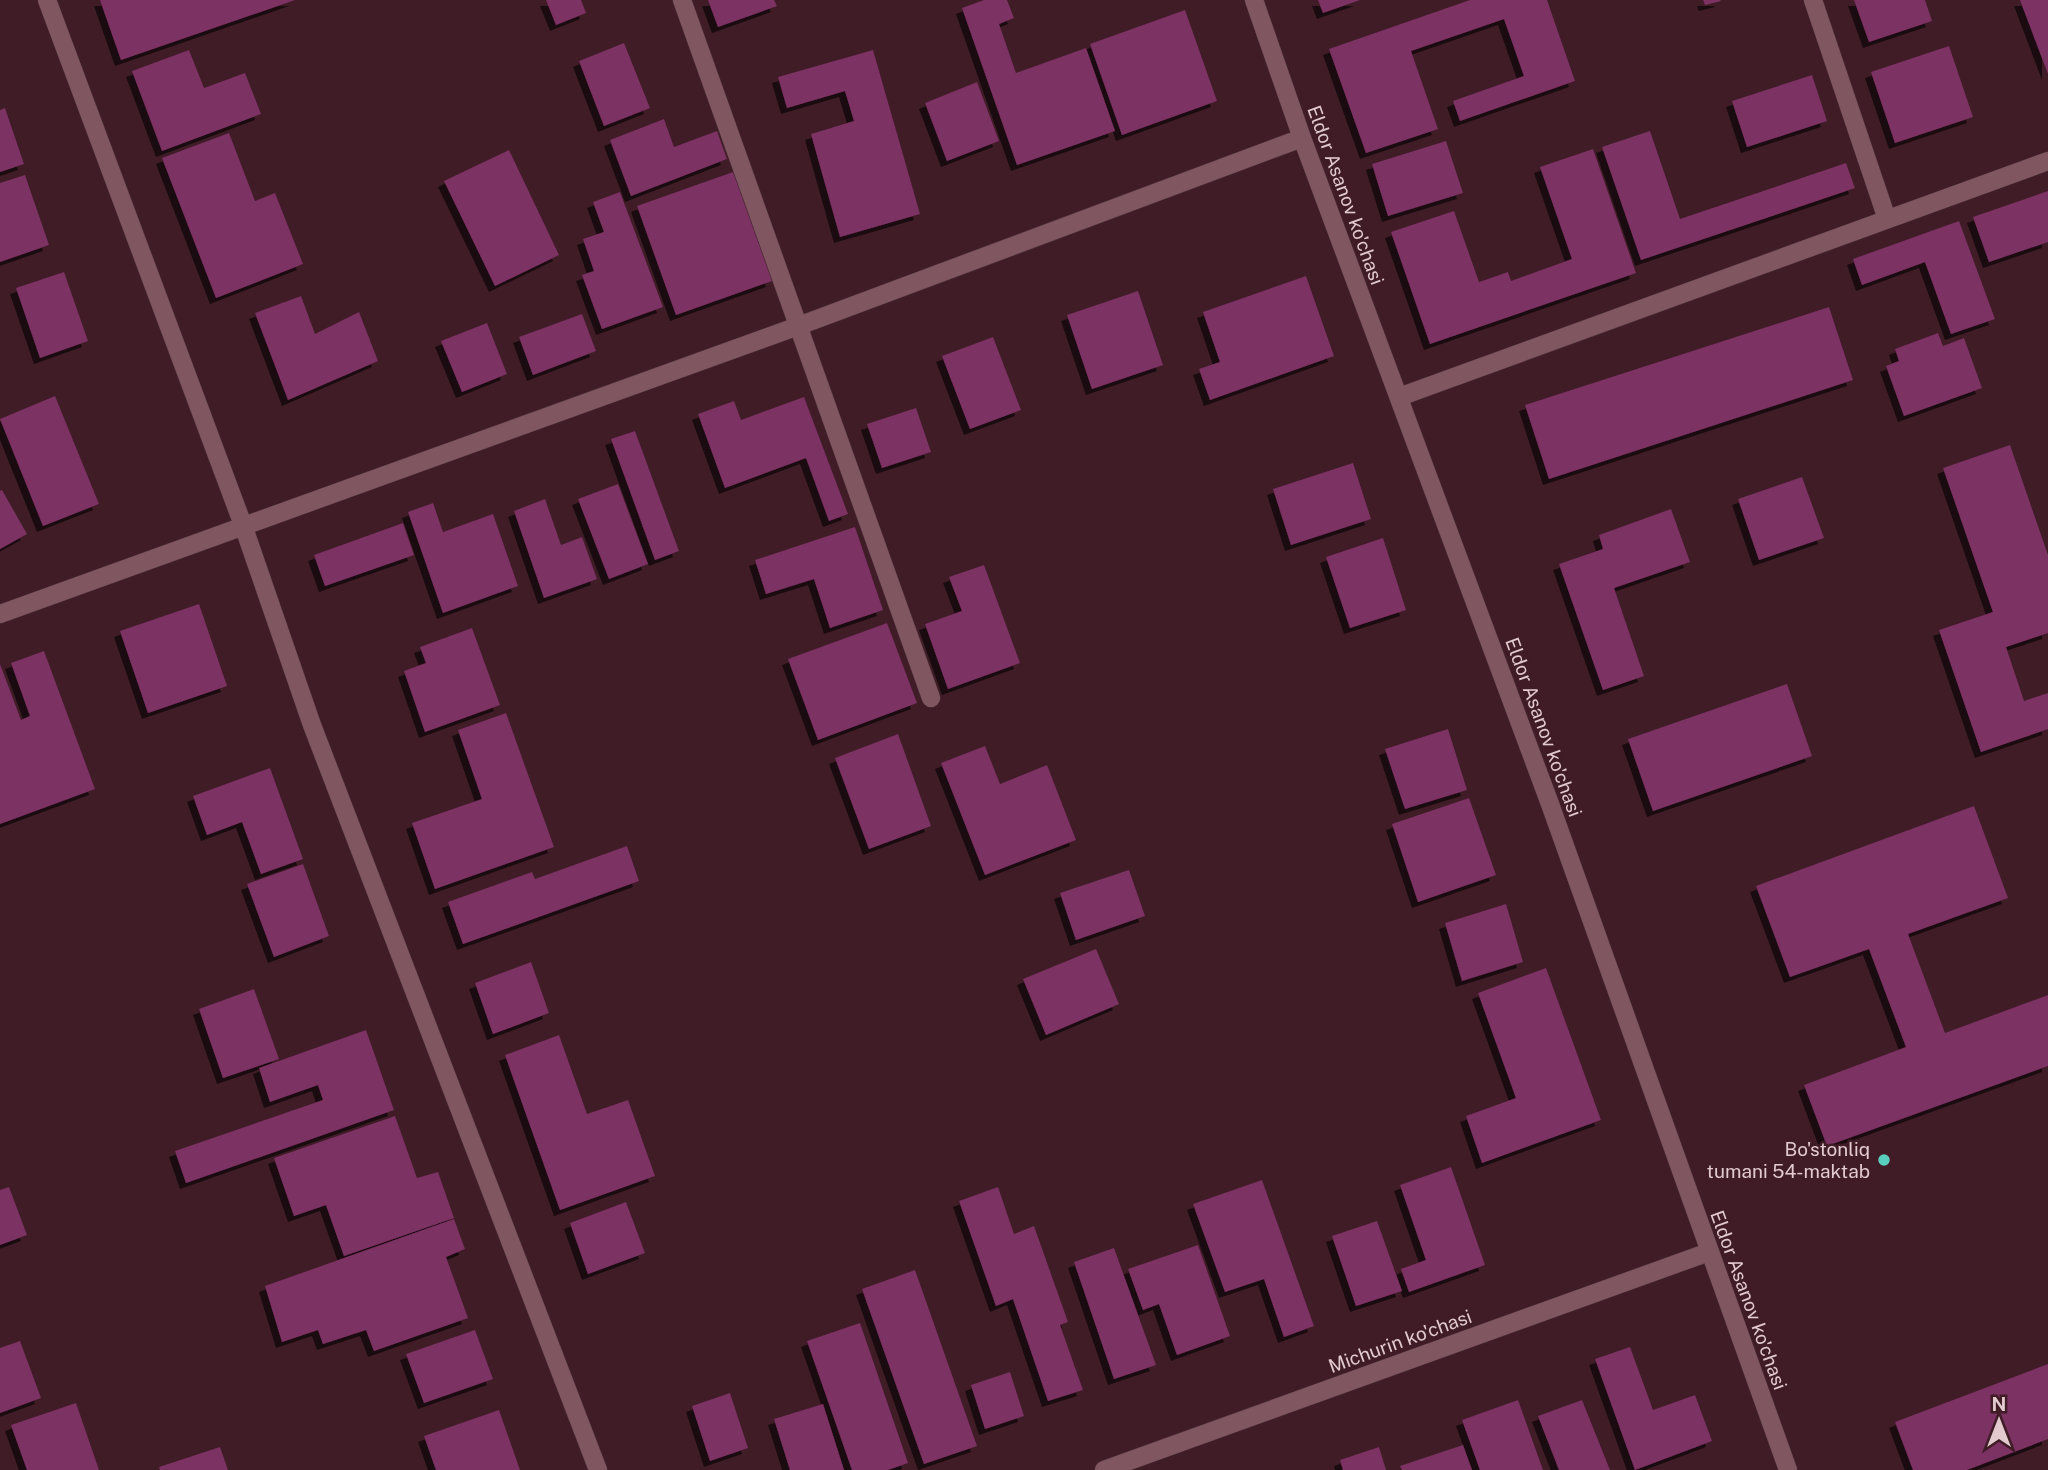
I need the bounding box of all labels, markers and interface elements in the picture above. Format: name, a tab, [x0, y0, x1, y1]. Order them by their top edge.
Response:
street label: Eldor Asanov ko'chasi	[1303, 102, 1389, 288]
street label: Eldor Asanov ko'chasi	[1501, 634, 1587, 820]
place label: Bo'stonliq tumani 54-maktab	[1707, 1138, 1870, 1182]
marker: Bo'stonliq tumani 54-maktab	[1876, 1152, 1892, 1168]
street label: Eldor Asanov ko'chasi	[1706, 1207, 1792, 1393]
street label: Michurin ko'chasi	[1325, 1305, 1475, 1377]
north arrow	[1964, 1386, 2034, 1456]
text: N	[1992, 1393, 2006, 1415]

